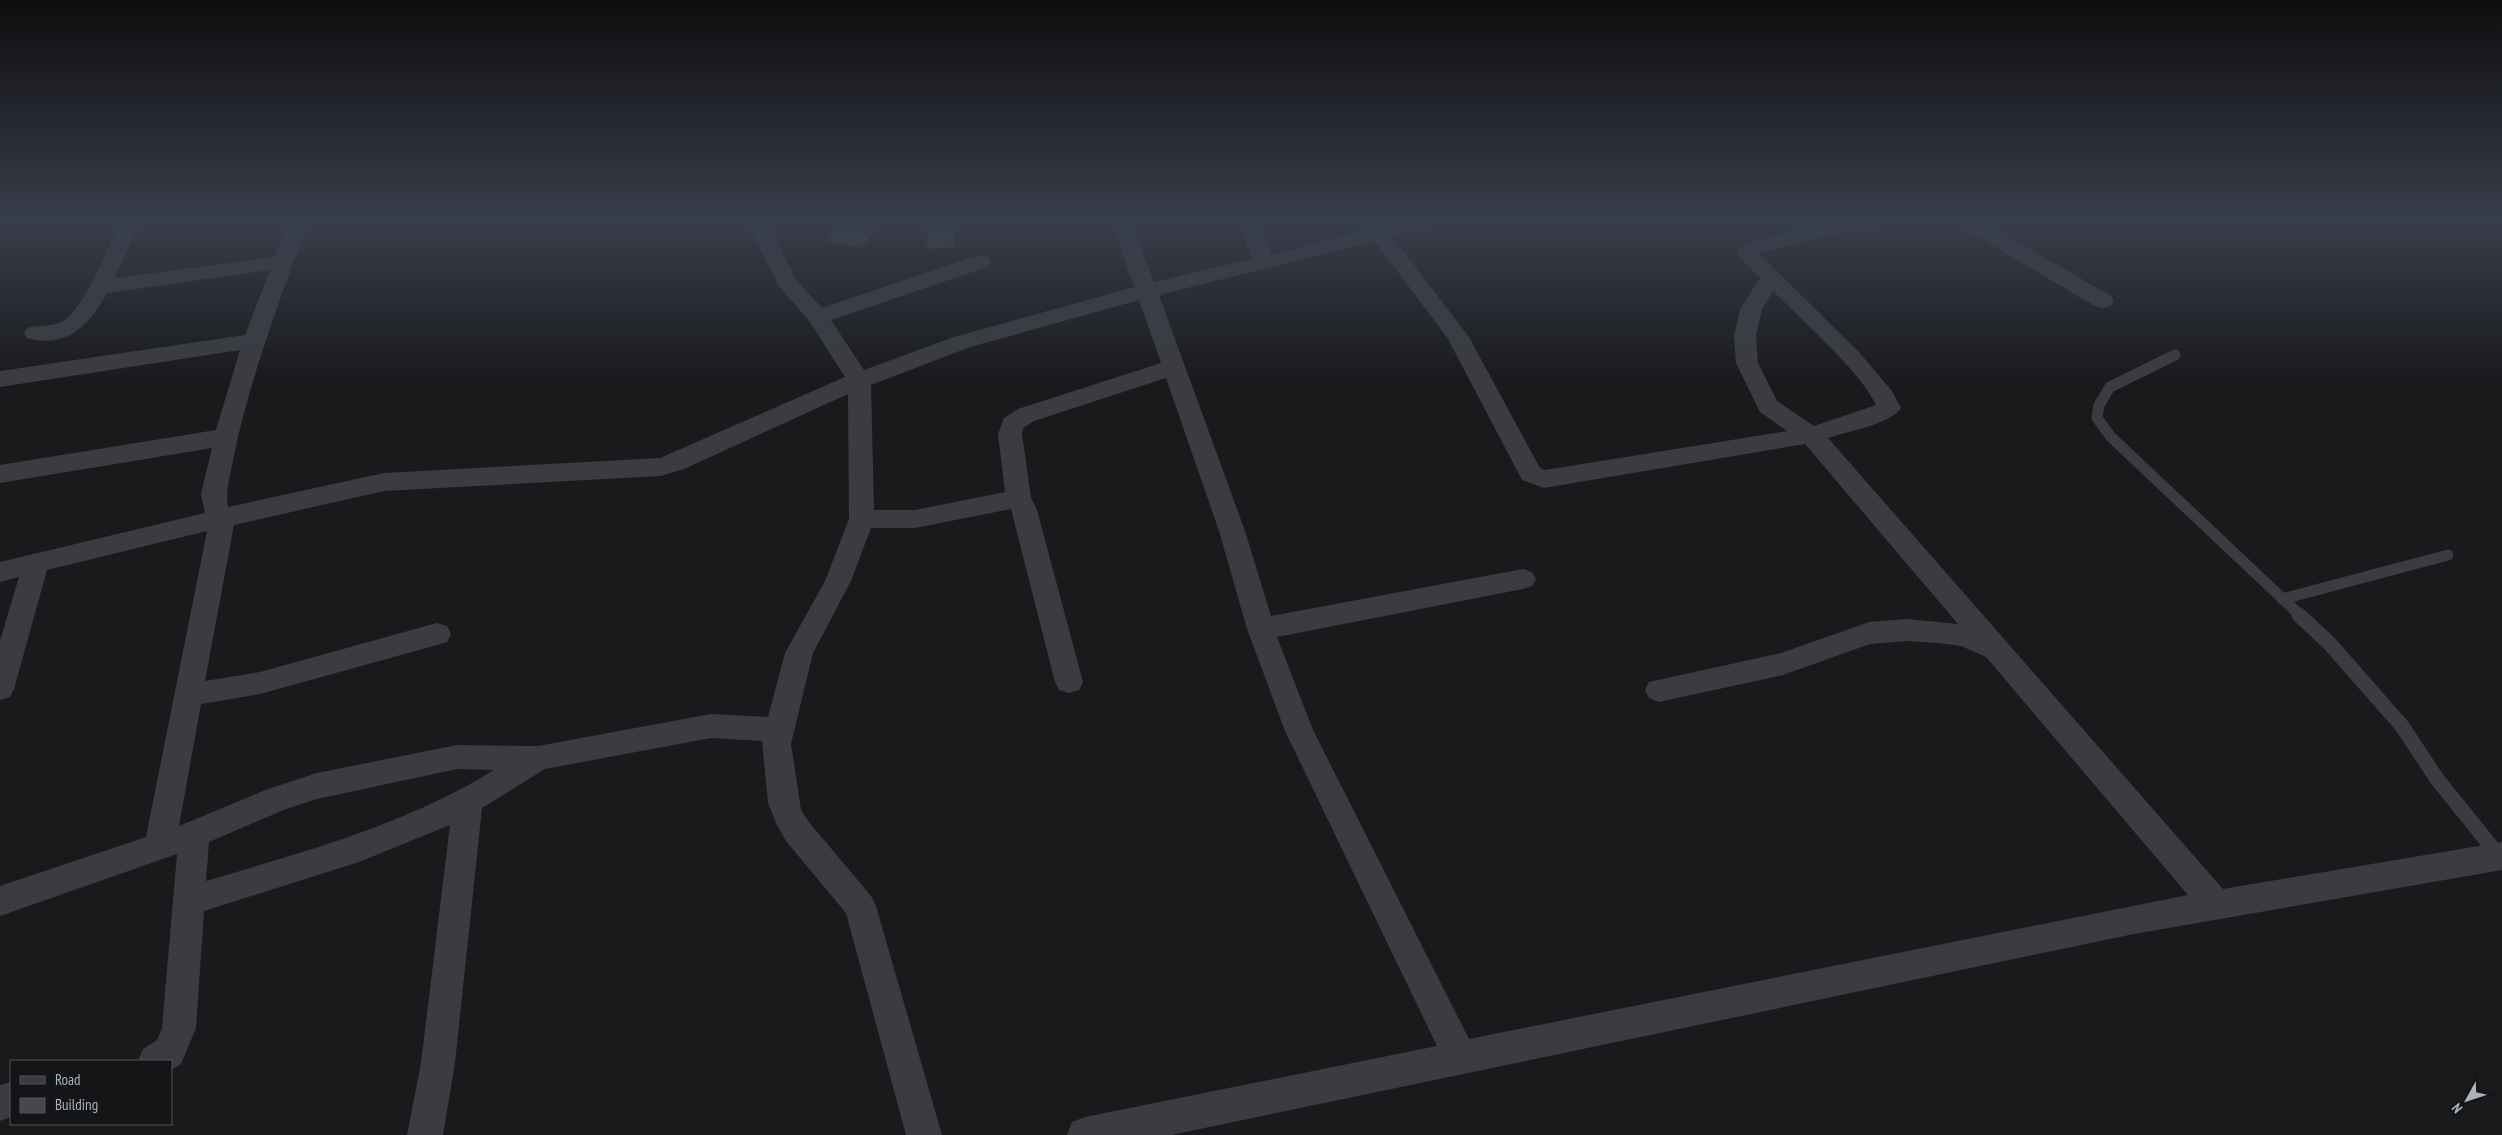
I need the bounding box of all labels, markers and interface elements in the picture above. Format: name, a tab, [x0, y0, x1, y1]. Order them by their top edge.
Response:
legend	[10, 1060, 172, 1125]
text: Road	[55, 1070, 81, 1089]
north arrow	[2442, 1075, 2492, 1125]
text: Building	[55, 1095, 98, 1114]
text: N	[2448, 1100, 2466, 1117]

